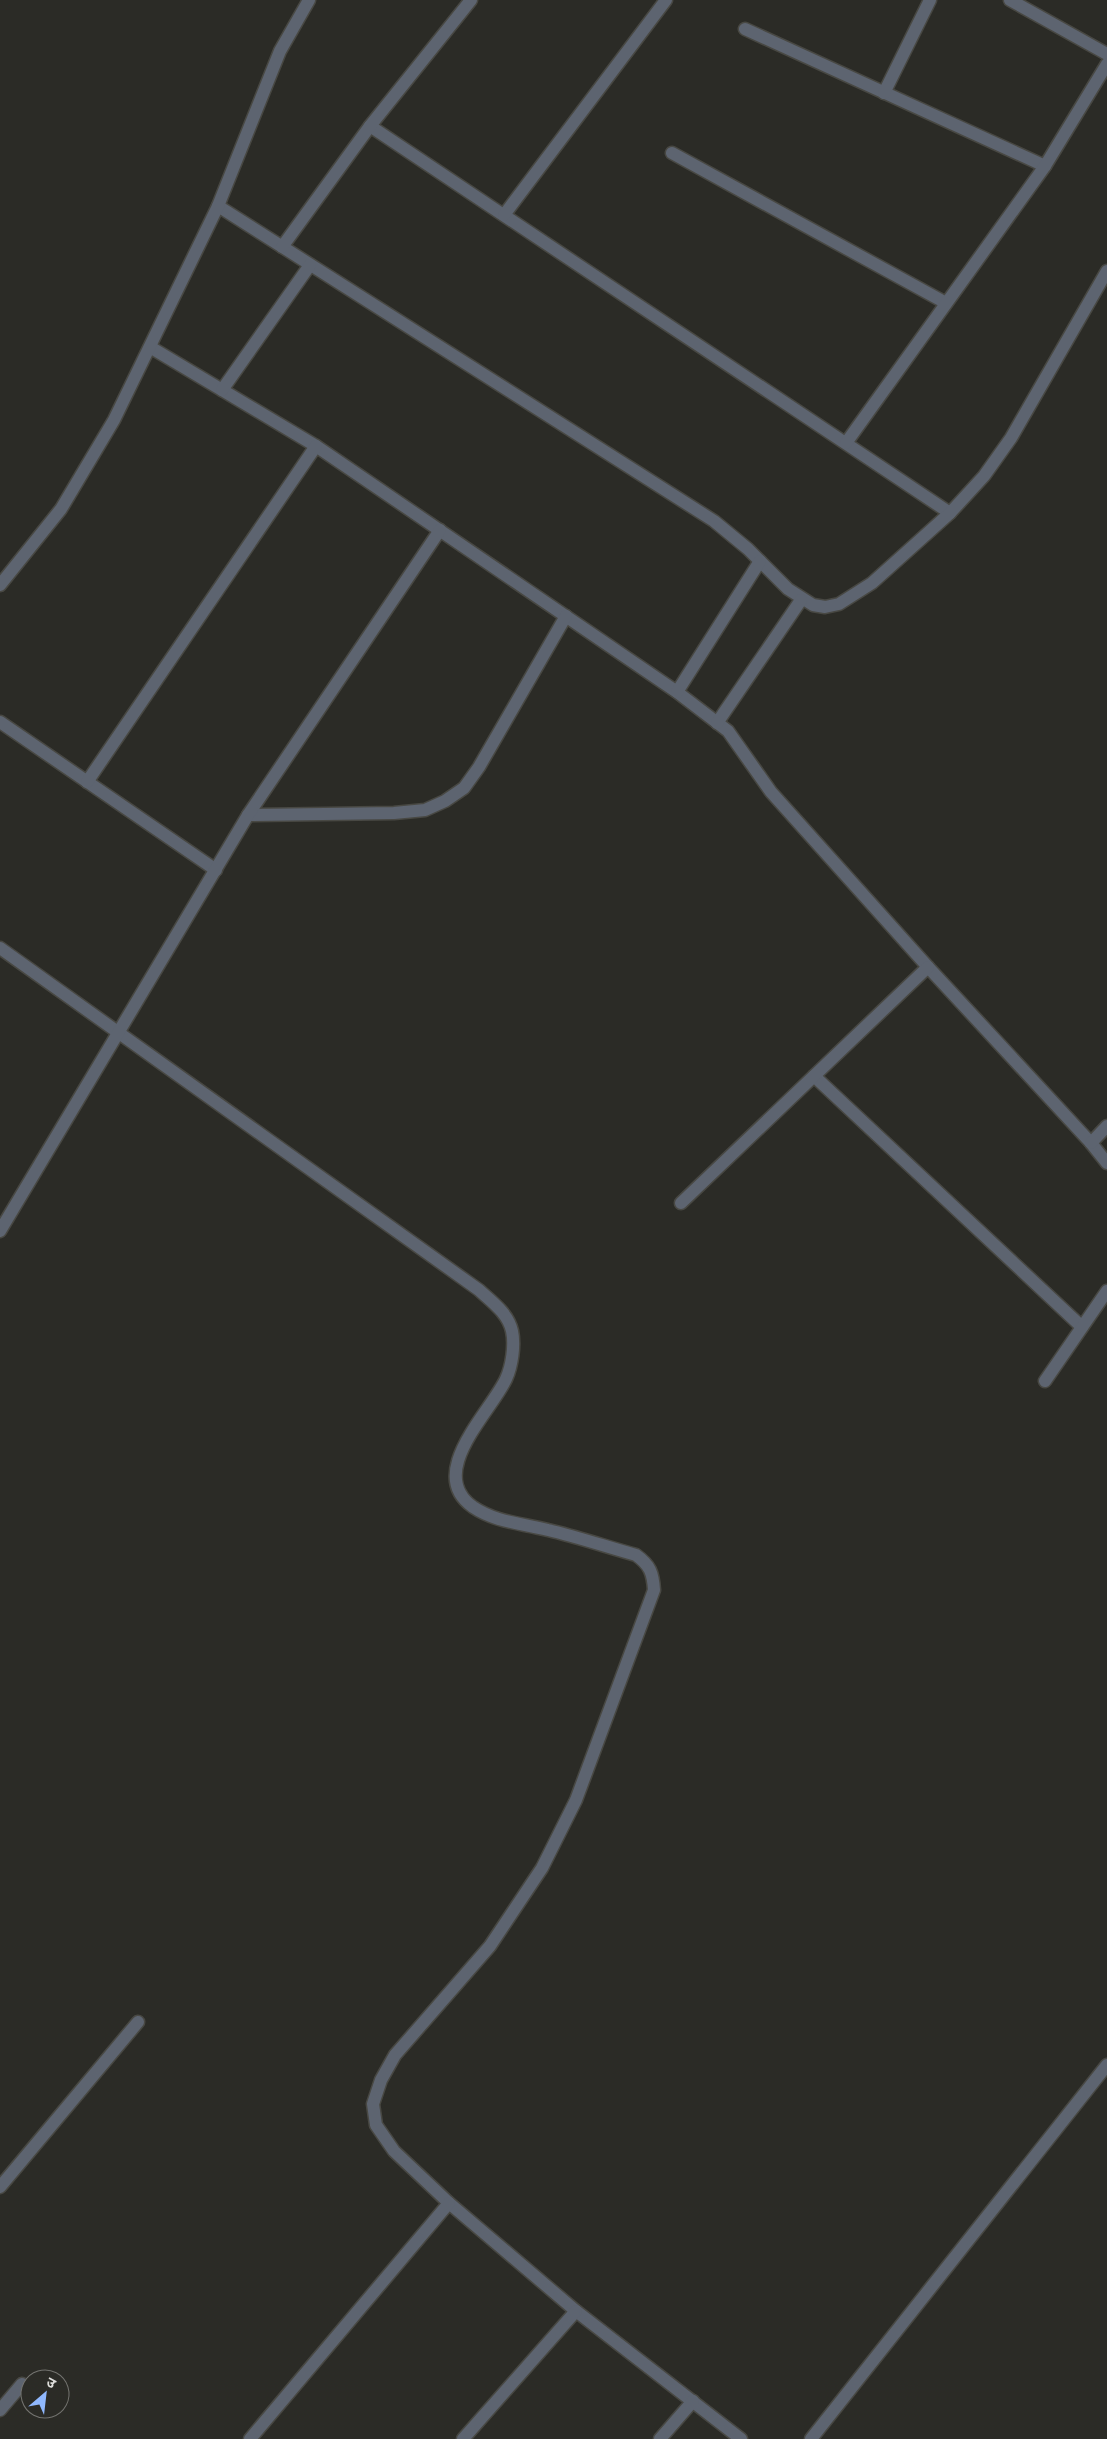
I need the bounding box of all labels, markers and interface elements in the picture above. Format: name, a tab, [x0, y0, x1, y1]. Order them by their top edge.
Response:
north arrow	[20, 2369, 70, 2419]
text: उ	[43, 2372, 60, 2394]

